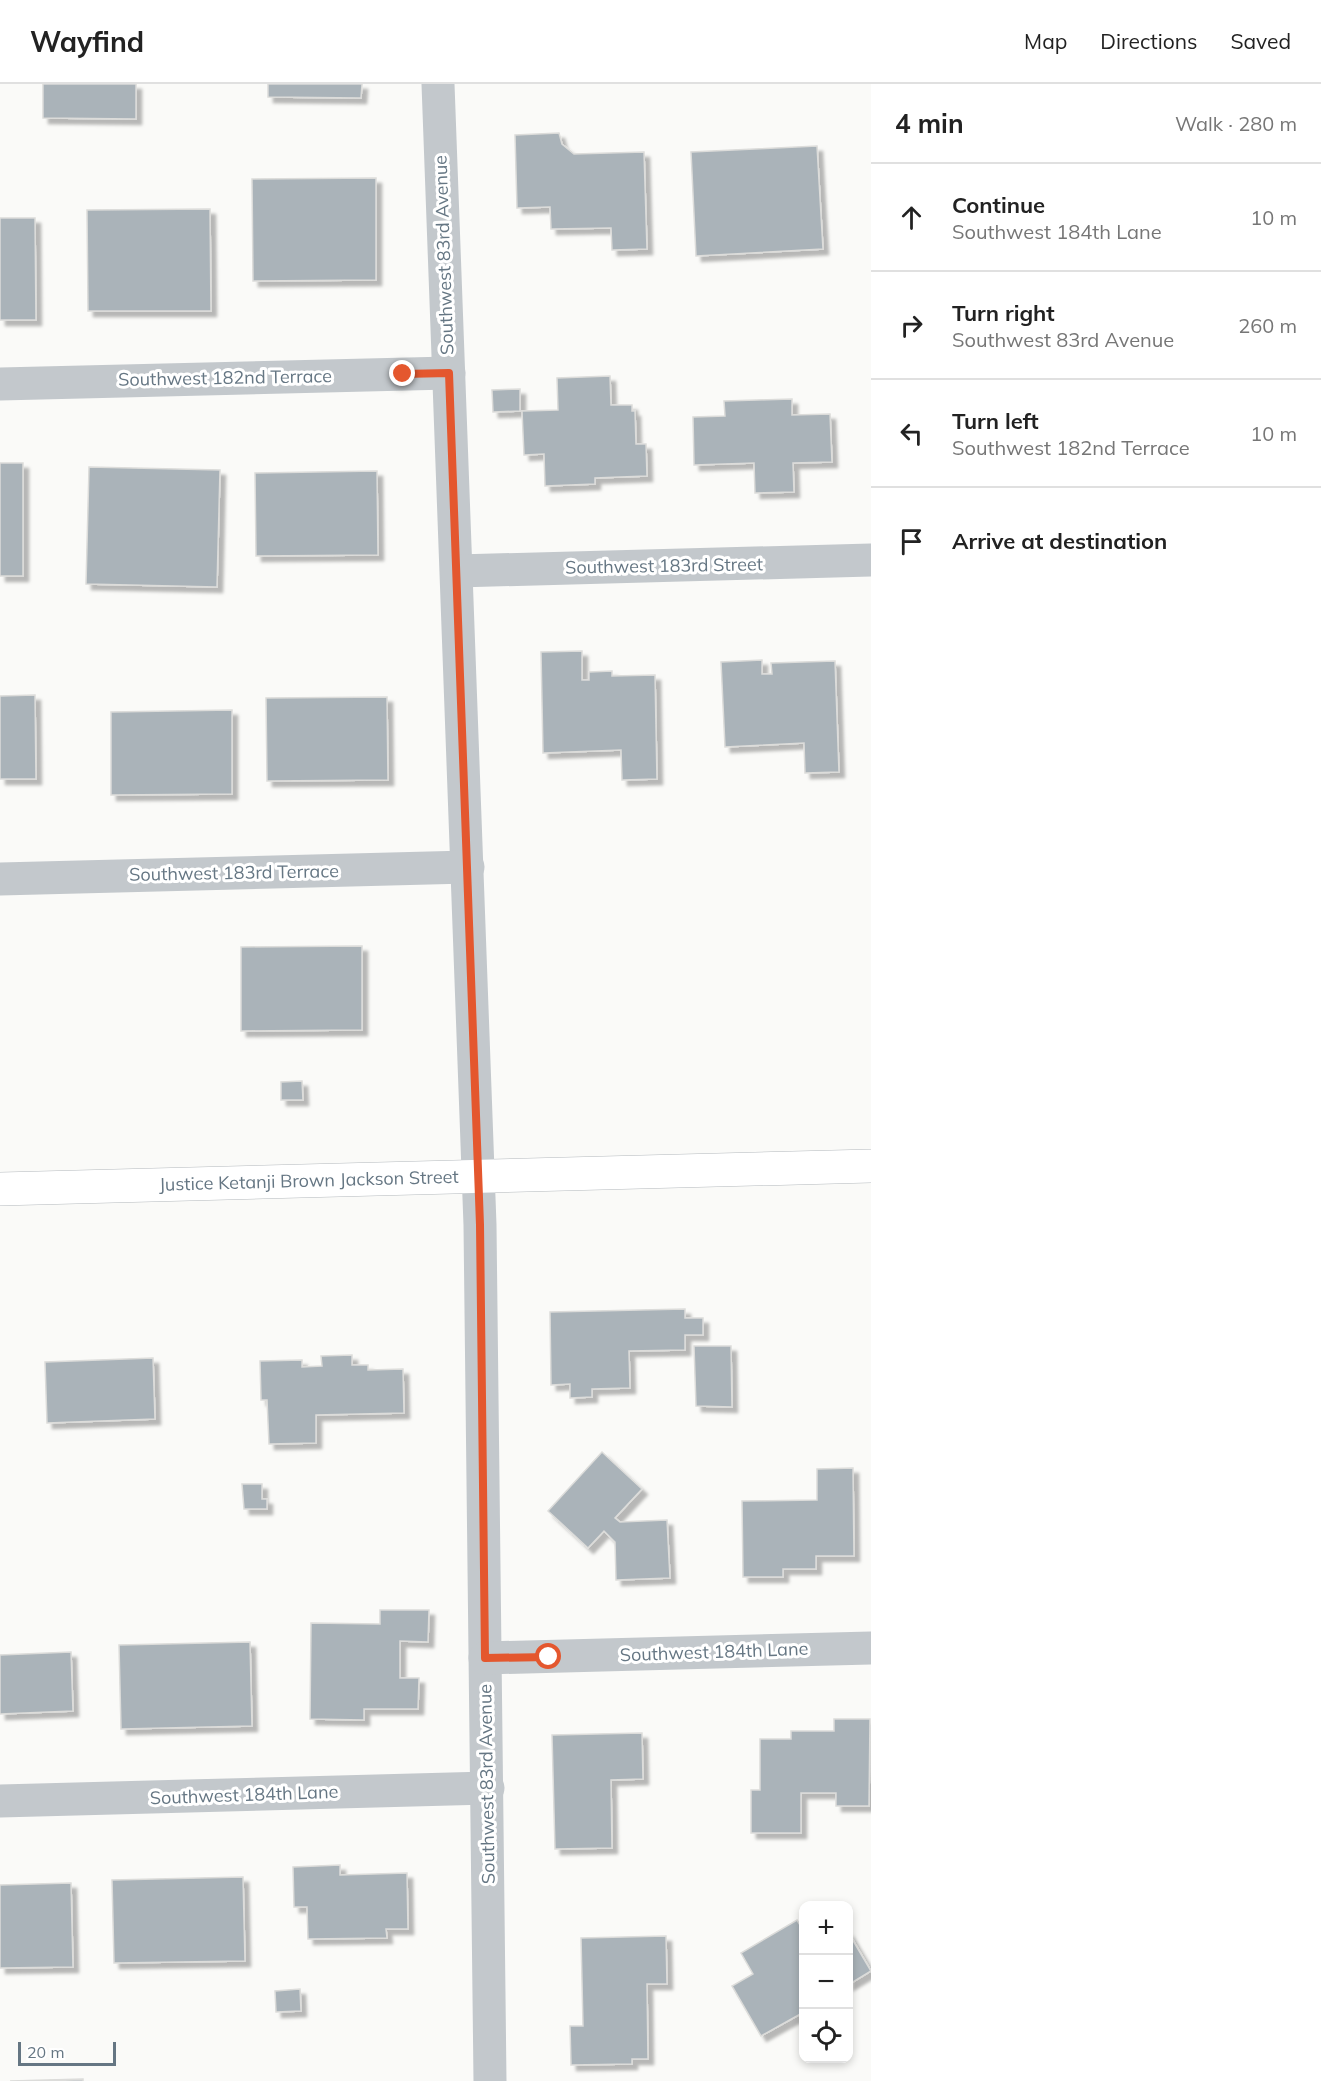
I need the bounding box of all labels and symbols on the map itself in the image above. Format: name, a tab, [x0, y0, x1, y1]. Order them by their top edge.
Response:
street label: Southwest 83rd Avenue	[429, 155, 458, 355]
route end	[389, 360, 415, 386]
street label: Southwest 182nd Terrace	[118, 364, 332, 391]
street label: Southwest 183rd Street	[565, 552, 763, 579]
street label: Southwest 183rd Terrace	[129, 859, 339, 886]
street label: Justice Ketanji Brown Jackson Street	[159, 1165, 459, 1196]
street label: Southwest 184th Lane	[619, 1637, 809, 1666]
route start	[535, 1643, 561, 1669]
street label: Southwest 83rd Avenue	[473, 1684, 500, 1884]
street label: Southwest 184th Lane	[149, 1780, 339, 1809]
scale bar	[18, 2039, 116, 2066]

